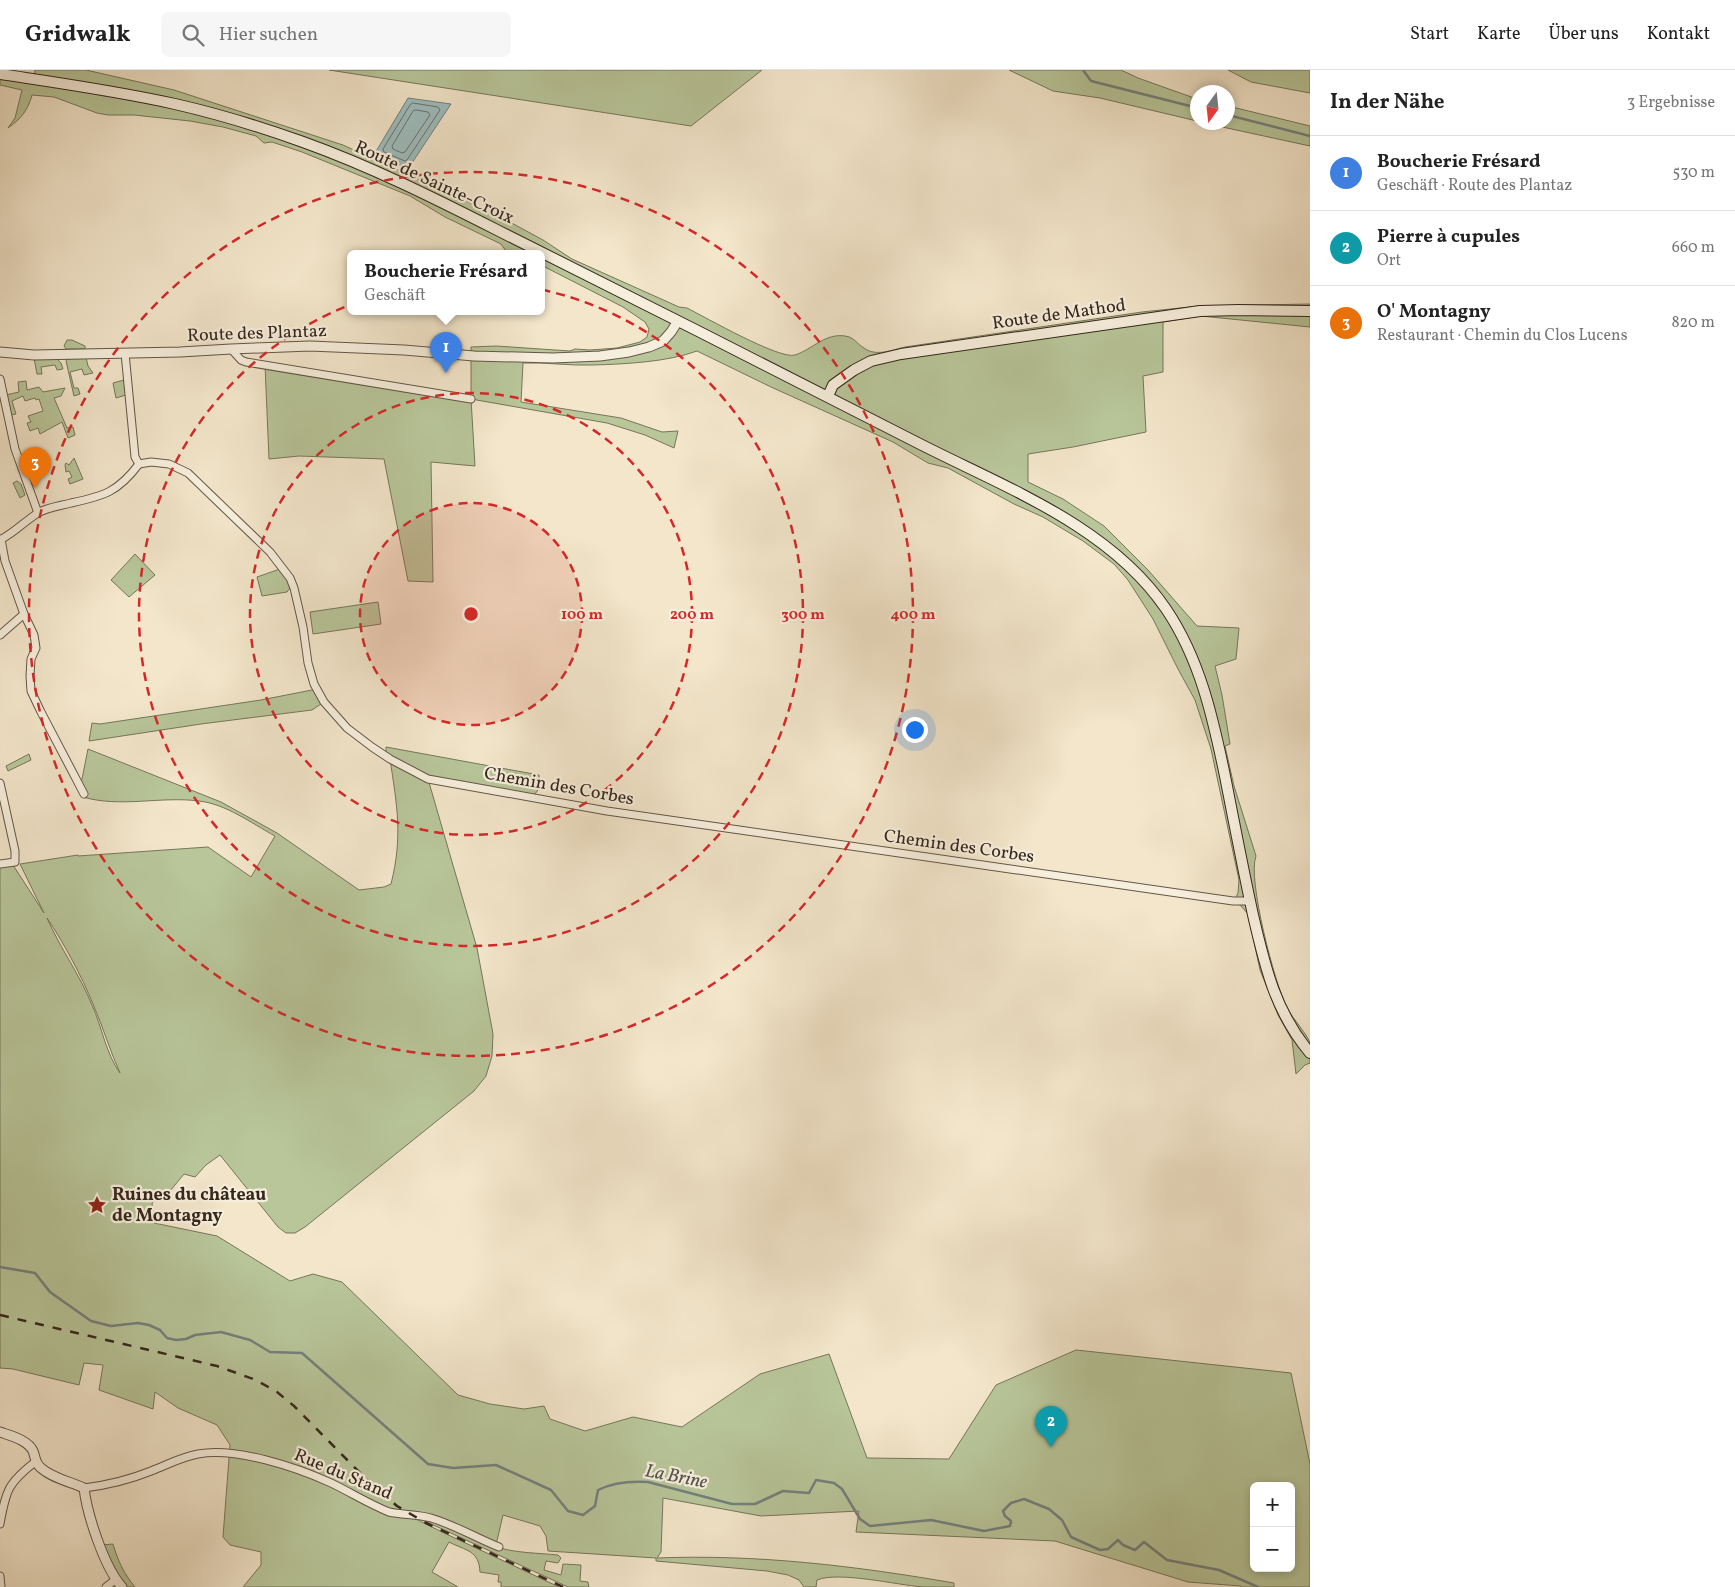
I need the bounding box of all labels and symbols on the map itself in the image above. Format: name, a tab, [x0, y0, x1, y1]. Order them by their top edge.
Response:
north arrow	[1190, 85, 1235, 130]
street label: Route de Sainte-Croix	[350, 135, 518, 231]
street label: Route de Mathod	[991, 293, 1127, 337]
street label: Route des Plantaz	[187, 319, 327, 349]
pin: 1	[430, 332, 462, 373]
pin: 3	[19, 447, 51, 488]
centre of rings	[462, 605, 480, 623]
text: 100 m	[561, 605, 604, 626]
text: 200 m	[670, 605, 714, 626]
text: 300 m	[781, 605, 825, 626]
text: 400 m	[891, 605, 936, 626]
your location	[902, 717, 928, 743]
street label: Chemin des Corbes	[482, 762, 636, 812]
street label: Chemin des Corbes	[882, 824, 1036, 870]
place label: Ruines du château de Montagny	[112, 1183, 266, 1229]
place icon: Ruines du château de Montagny	[86, 1194, 108, 1216]
pin: 2	[1035, 1406, 1067, 1447]
street label: Rue du Stand	[290, 1443, 396, 1507]
water label: La Brine	[643, 1458, 709, 1496]

